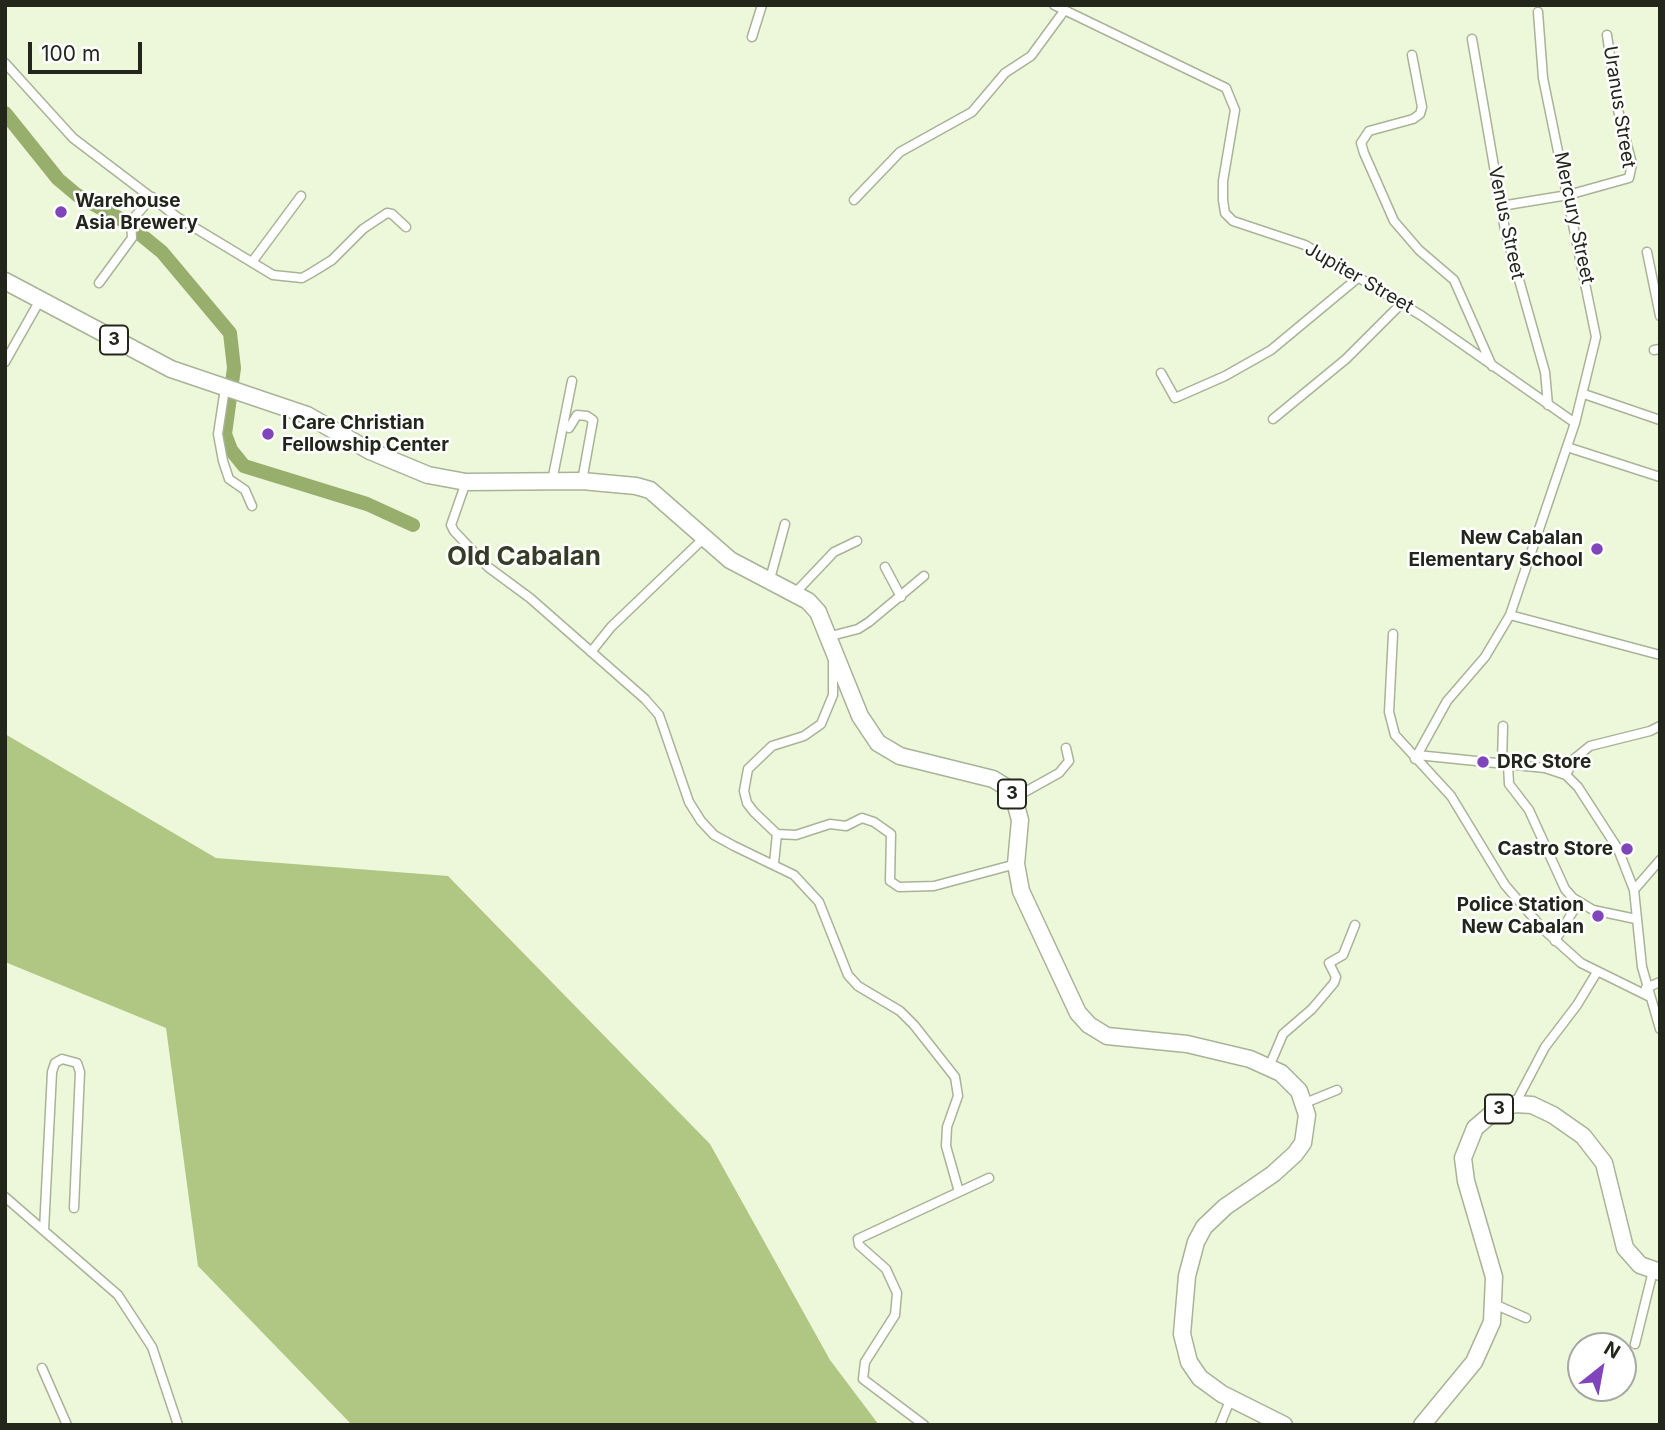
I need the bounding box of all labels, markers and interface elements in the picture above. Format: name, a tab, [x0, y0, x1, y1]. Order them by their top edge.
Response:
scale bar	[32, 28, 145, 72]
text: 100 m	[41, 41, 100, 66]
street label: Uranus Street	[1598, 44, 1640, 170]
street label: Mercury Street	[1549, 150, 1599, 286]
street label: Venus Street	[1483, 165, 1529, 281]
place label: Warehouse Asia Brewery	[75, 190, 198, 234]
marker: Warehouse Asia Brewery	[53, 204, 69, 220]
street label: Jupiter Street	[1301, 238, 1417, 318]
road number: 3	[100, 326, 128, 354]
place label: I Care Christian Fellowship Center	[282, 412, 449, 456]
marker: I Care Christian Fellowship Center	[260, 426, 276, 442]
place label: New Cabalan Elementary School	[1409, 527, 1583, 571]
district label: Old Cabalan	[447, 541, 601, 573]
marker: New Cabalan Elementary School	[1589, 541, 1605, 557]
place label: DRC Store	[1497, 751, 1591, 773]
marker: DRC Store	[1475, 754, 1491, 770]
road number: 3	[998, 780, 1026, 808]
place label: Castro Store	[1497, 838, 1613, 860]
marker: Castro Store	[1619, 841, 1635, 857]
place label: Police Station New Cabalan	[1457, 894, 1584, 938]
marker: Police Station New Cabalan	[1590, 908, 1606, 924]
road number: 3	[1485, 1094, 1513, 1124]
north arrow	[1567, 1332, 1637, 1402]
text: N	[1600, 1337, 1624, 1364]

